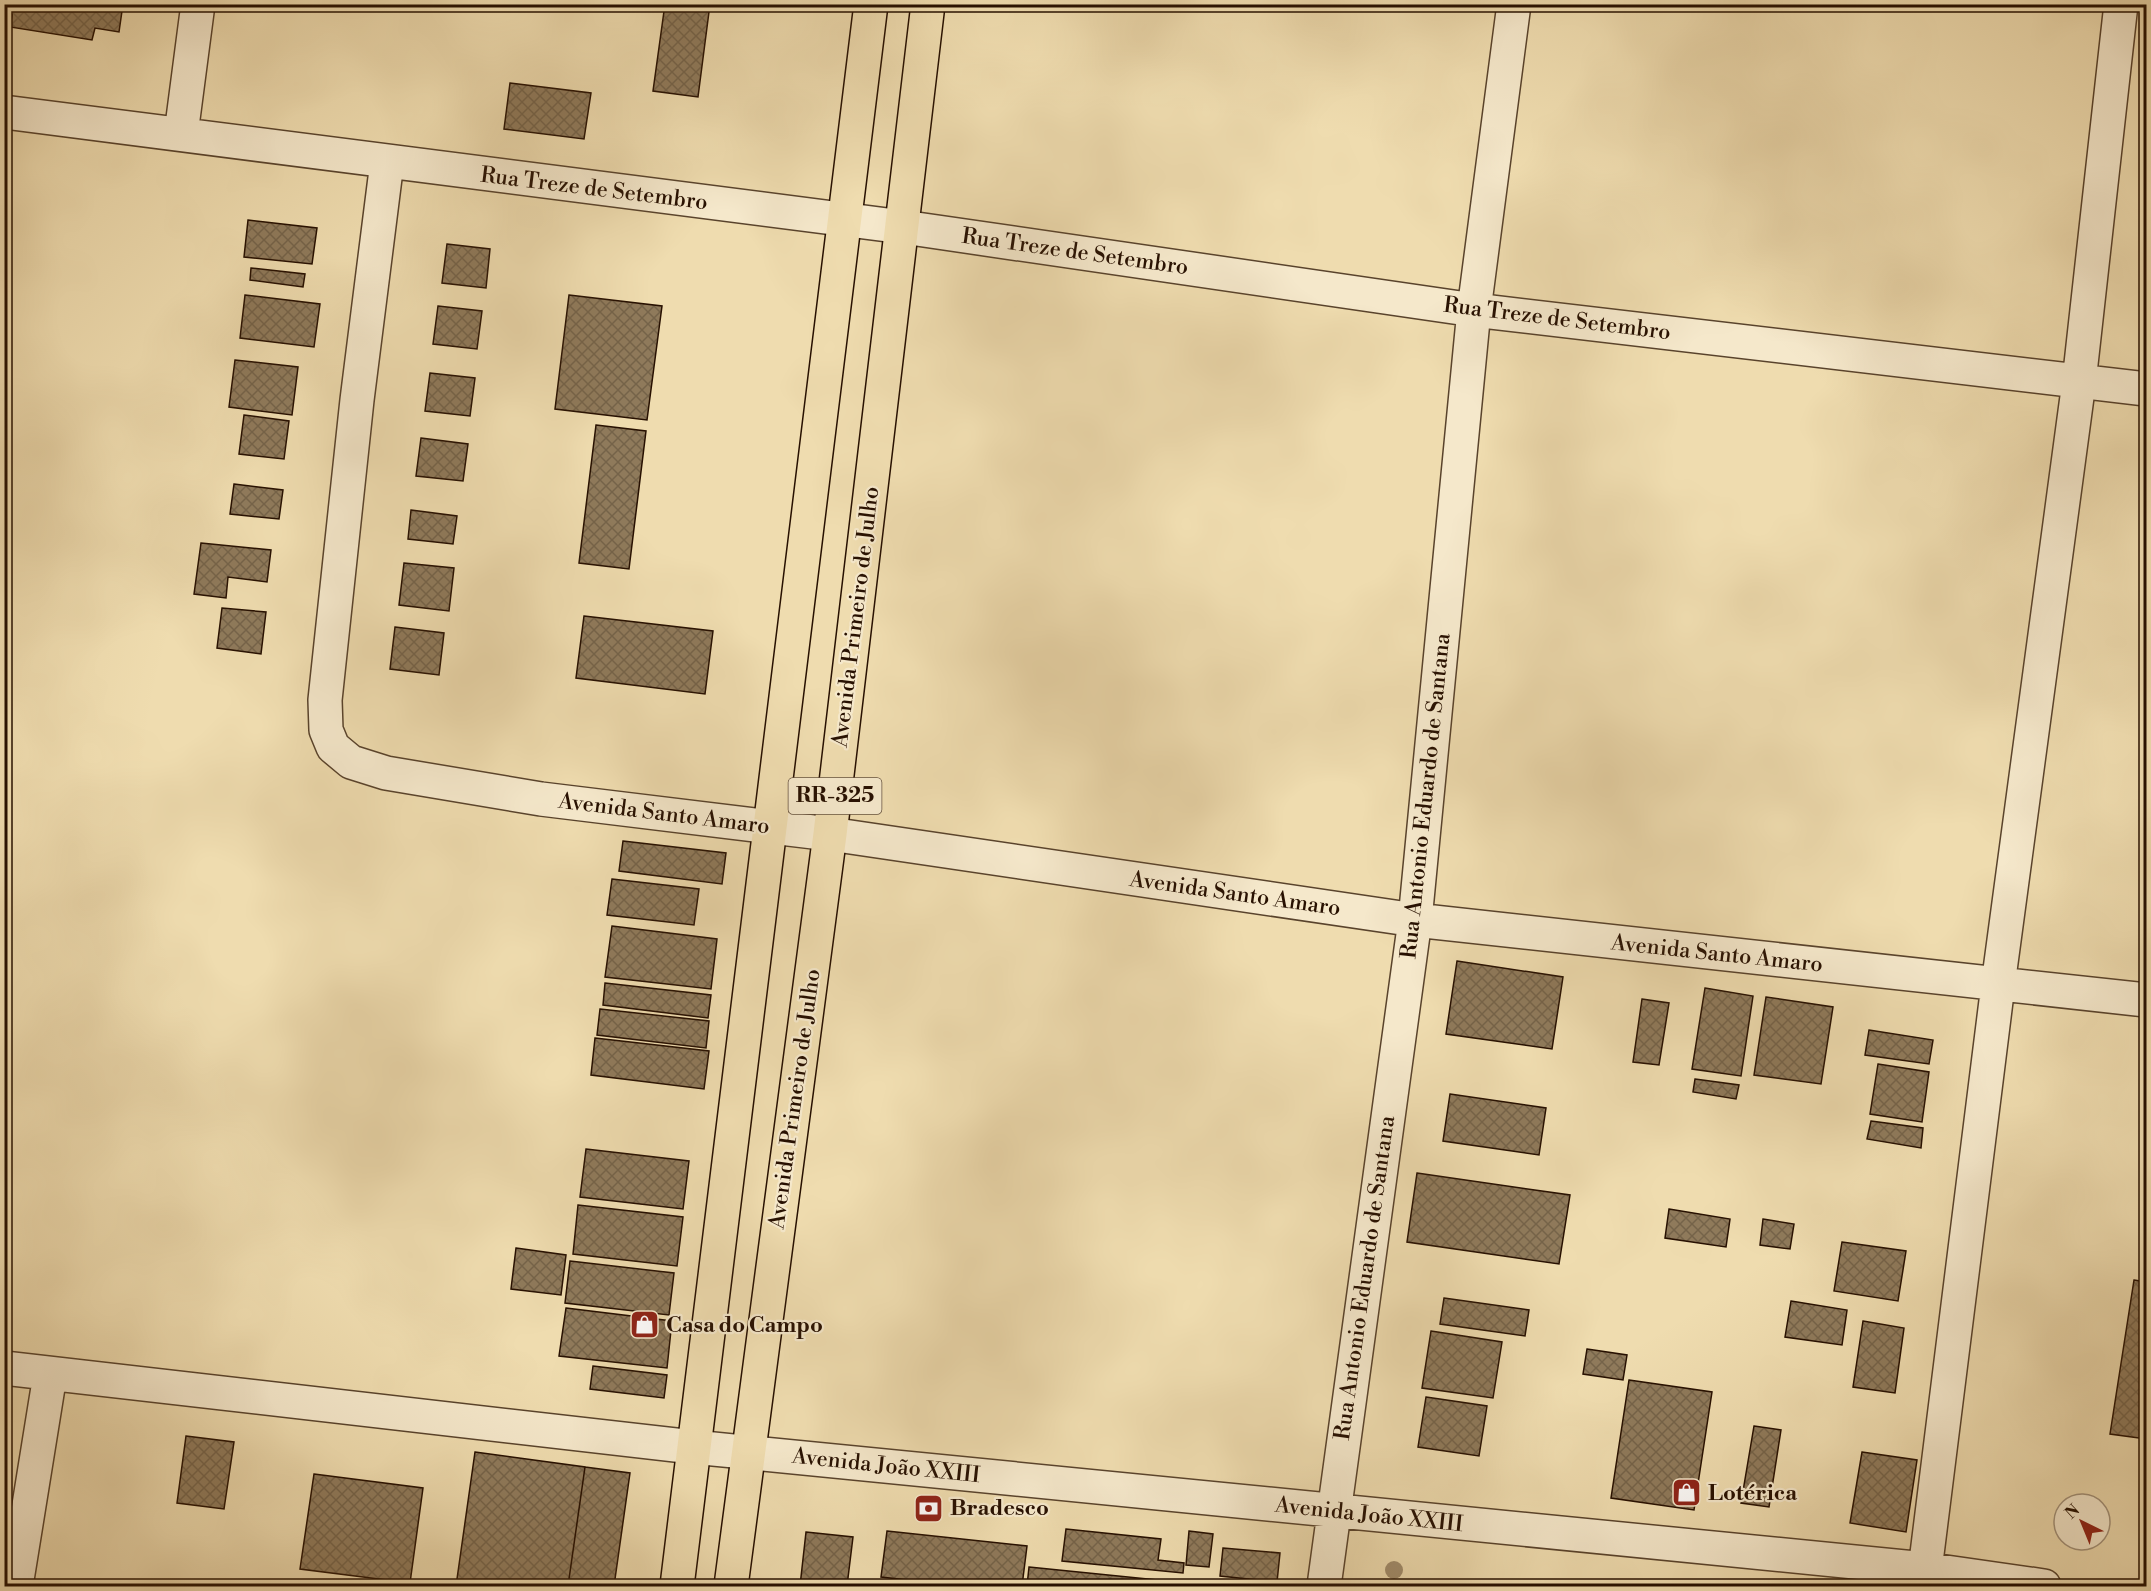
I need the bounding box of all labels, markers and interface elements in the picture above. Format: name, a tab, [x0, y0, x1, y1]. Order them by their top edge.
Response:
street label: Rua Treze de Setembro	[479, 162, 709, 216]
street label: Rua Treze de Setembro	[960, 223, 1190, 281]
street label: Rua Treze de Setembro	[1442, 292, 1672, 346]
street label: Avenida Primeiro de Julho	[826, 485, 885, 750]
street label: Rua Antonio Eduardo de Santana	[1395, 631, 1457, 960]
road number: RR-325	[788, 778, 882, 814]
street label: Avenida Santo Amaro	[556, 788, 771, 840]
street label: Avenida Santo Amaro	[1127, 866, 1342, 922]
street label: Avenida Santo Amaro	[1609, 929, 1824, 979]
street label: Avenida Primeiro de Julho	[763, 967, 827, 1232]
street label: Rua Antonio Eduardo de Santana	[1329, 1113, 1401, 1442]
shop icon: Casa do Campo	[629, 1309, 661, 1341]
place label: Casa do Campo	[666, 1312, 823, 1339]
street label: Avenida João XXIII	[790, 1443, 982, 1489]
shop icon: Lotérica	[1671, 1477, 1703, 1509]
place label: Lotérica	[1708, 1480, 1798, 1507]
bank icon: Bradesco	[913, 1492, 945, 1524]
street label: Avenida João XXIII	[1273, 1492, 1465, 1538]
north arrow	[2052, 1492, 2112, 1552]
place label: Bradesco	[950, 1495, 1049, 1522]
text: N	[2061, 1500, 2084, 1523]

